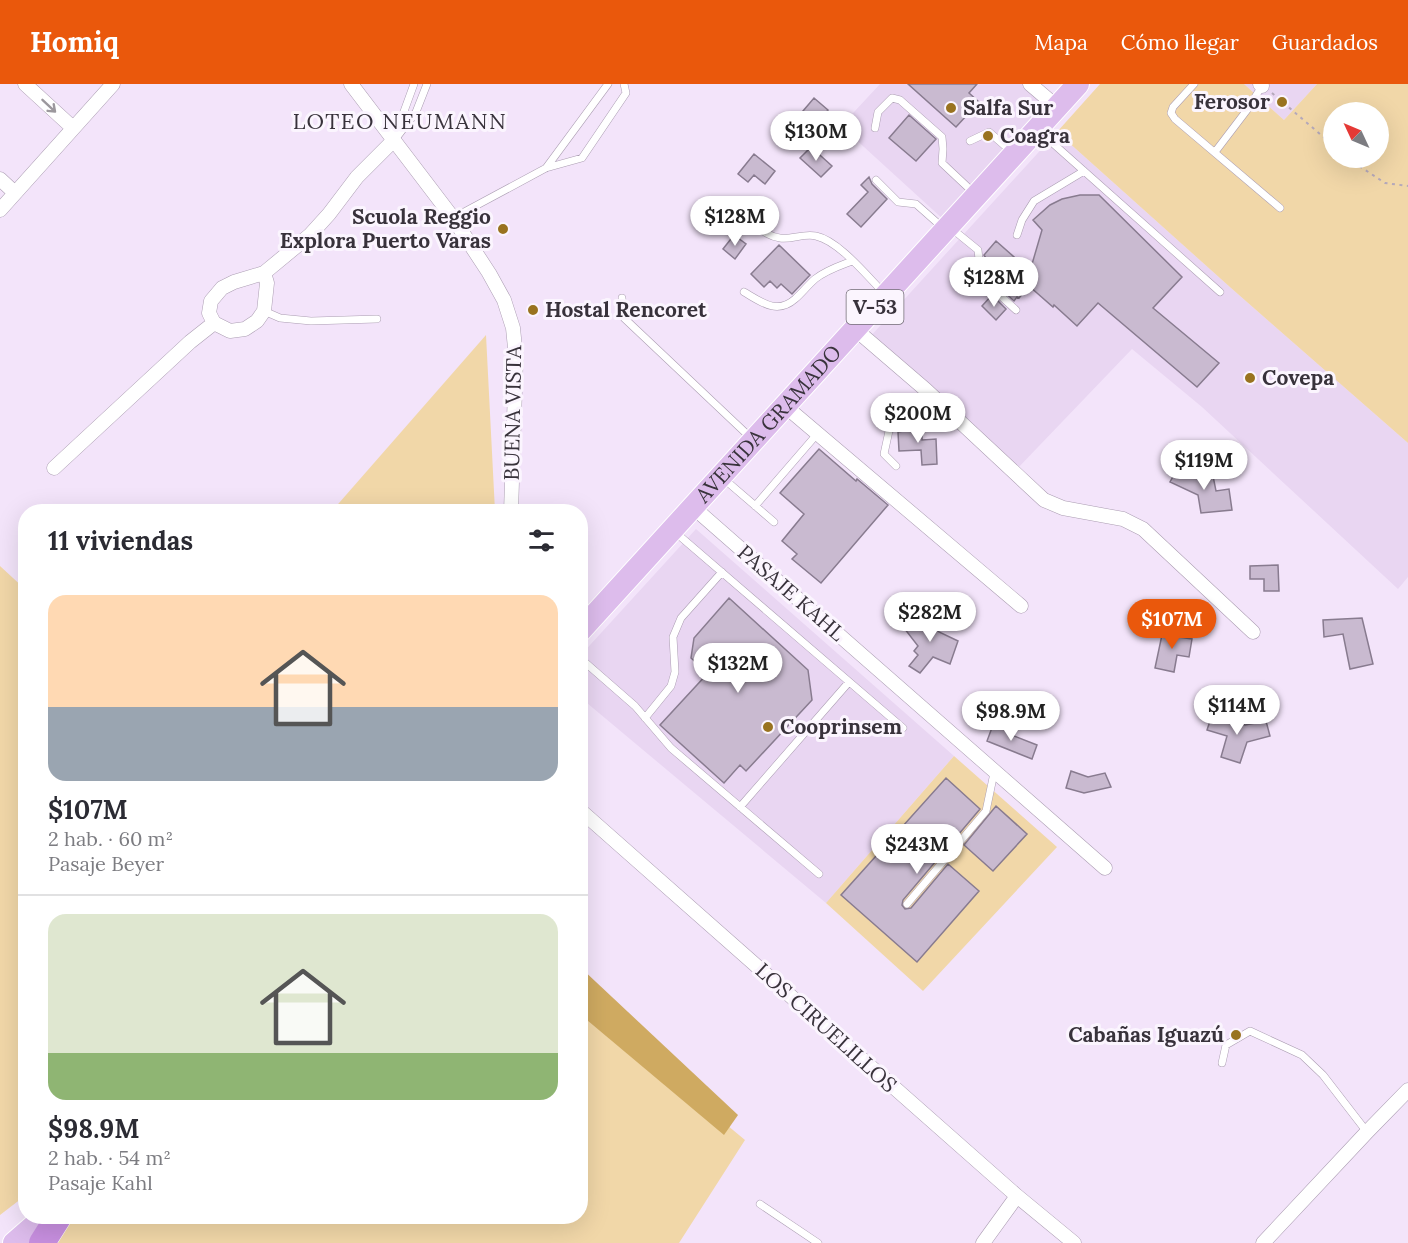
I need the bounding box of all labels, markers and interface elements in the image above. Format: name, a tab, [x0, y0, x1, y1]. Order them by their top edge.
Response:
text: Homiq	[30, 24, 119, 60]
text: Mapa	[1034, 29, 1088, 56]
text: Cómo llegar	[1121, 29, 1239, 56]
text: Guardados	[1272, 29, 1378, 56]
place label: Ferosor	[1194, 88, 1270, 115]
place label: Salfa Sur	[963, 94, 1053, 121]
marker: Ferosor	[1275, 95, 1289, 109]
one-way arrow	[41, 99, 56, 113]
marker: Salfa Sur	[944, 101, 958, 115]
north arrow	[1323, 102, 1389, 168]
map controls	[1323, 102, 1389, 168]
district label: LOTEO NEUMANN	[293, 107, 507, 135]
pin: $130M	[774, 111, 858, 162]
text: $130M	[784, 118, 848, 143]
place label: Coagra	[1000, 122, 1070, 149]
marker: Coagra	[981, 129, 995, 143]
pin: $128M	[693, 196, 777, 247]
place label: Scuola Reggio Explora Puerto Varas	[280, 203, 491, 254]
text: $128M	[704, 203, 766, 228]
marker: Scuola Reggio Explora Puerto Varas	[496, 222, 510, 236]
pin: $128M	[952, 257, 1036, 308]
text: $128M	[963, 264, 1025, 289]
road number: V-53	[846, 290, 904, 324]
place label: Hostal Rencoret	[545, 296, 707, 323]
marker: Hostal Rencoret	[526, 303, 540, 317]
street label: AVENIDA GRAMADO	[689, 339, 847, 509]
street label: BUENA VISTA	[498, 344, 527, 481]
place label: Covepa	[1262, 364, 1334, 391]
marker: Covepa	[1243, 371, 1257, 385]
pin: $200M	[876, 393, 960, 444]
text: $200M	[884, 400, 952, 425]
pin: $119M	[1162, 440, 1246, 491]
text: $119M	[1175, 447, 1233, 472]
text: 11 viviendas	[48, 524, 193, 557]
icon: filters	[525, 524, 558, 557]
street label: PASAJE KAHL	[732, 539, 851, 647]
pin: $282M	[888, 592, 972, 643]
text: $282M	[898, 599, 962, 624]
pin: $107M	[1130, 599, 1214, 650]
text: $107M	[1141, 606, 1203, 631]
icon: home	[249, 634, 357, 742]
pin: $132M	[696, 643, 780, 694]
text: $132M	[707, 650, 769, 675]
pin: $114M	[1195, 685, 1279, 736]
pin: $98.9M	[962, 691, 1060, 742]
text: $114M	[1208, 692, 1266, 717]
text: $98.9M	[976, 698, 1046, 723]
place label: Cooprinsem	[780, 713, 902, 740]
marker: Cooprinsem	[761, 720, 775, 734]
text: $107M	[48, 793, 128, 826]
pin: $243M	[875, 824, 959, 875]
text: 2 hab. · 60 m²	[48, 826, 173, 851]
text: $243M	[885, 831, 949, 856]
text: Pasaje Beyer	[48, 851, 164, 876]
icon: home	[249, 953, 357, 1061]
street label: LOS CIRUELILLOS	[750, 957, 903, 1098]
place label: Cabañas Iguazú	[1068, 1021, 1224, 1048]
marker: Cabañas Iguazú	[1229, 1028, 1243, 1042]
text: $98.9M	[48, 1112, 139, 1145]
text: 2 hab. · 54 m²	[48, 1145, 171, 1170]
text: Pasaje Kahl	[48, 1170, 153, 1195]

